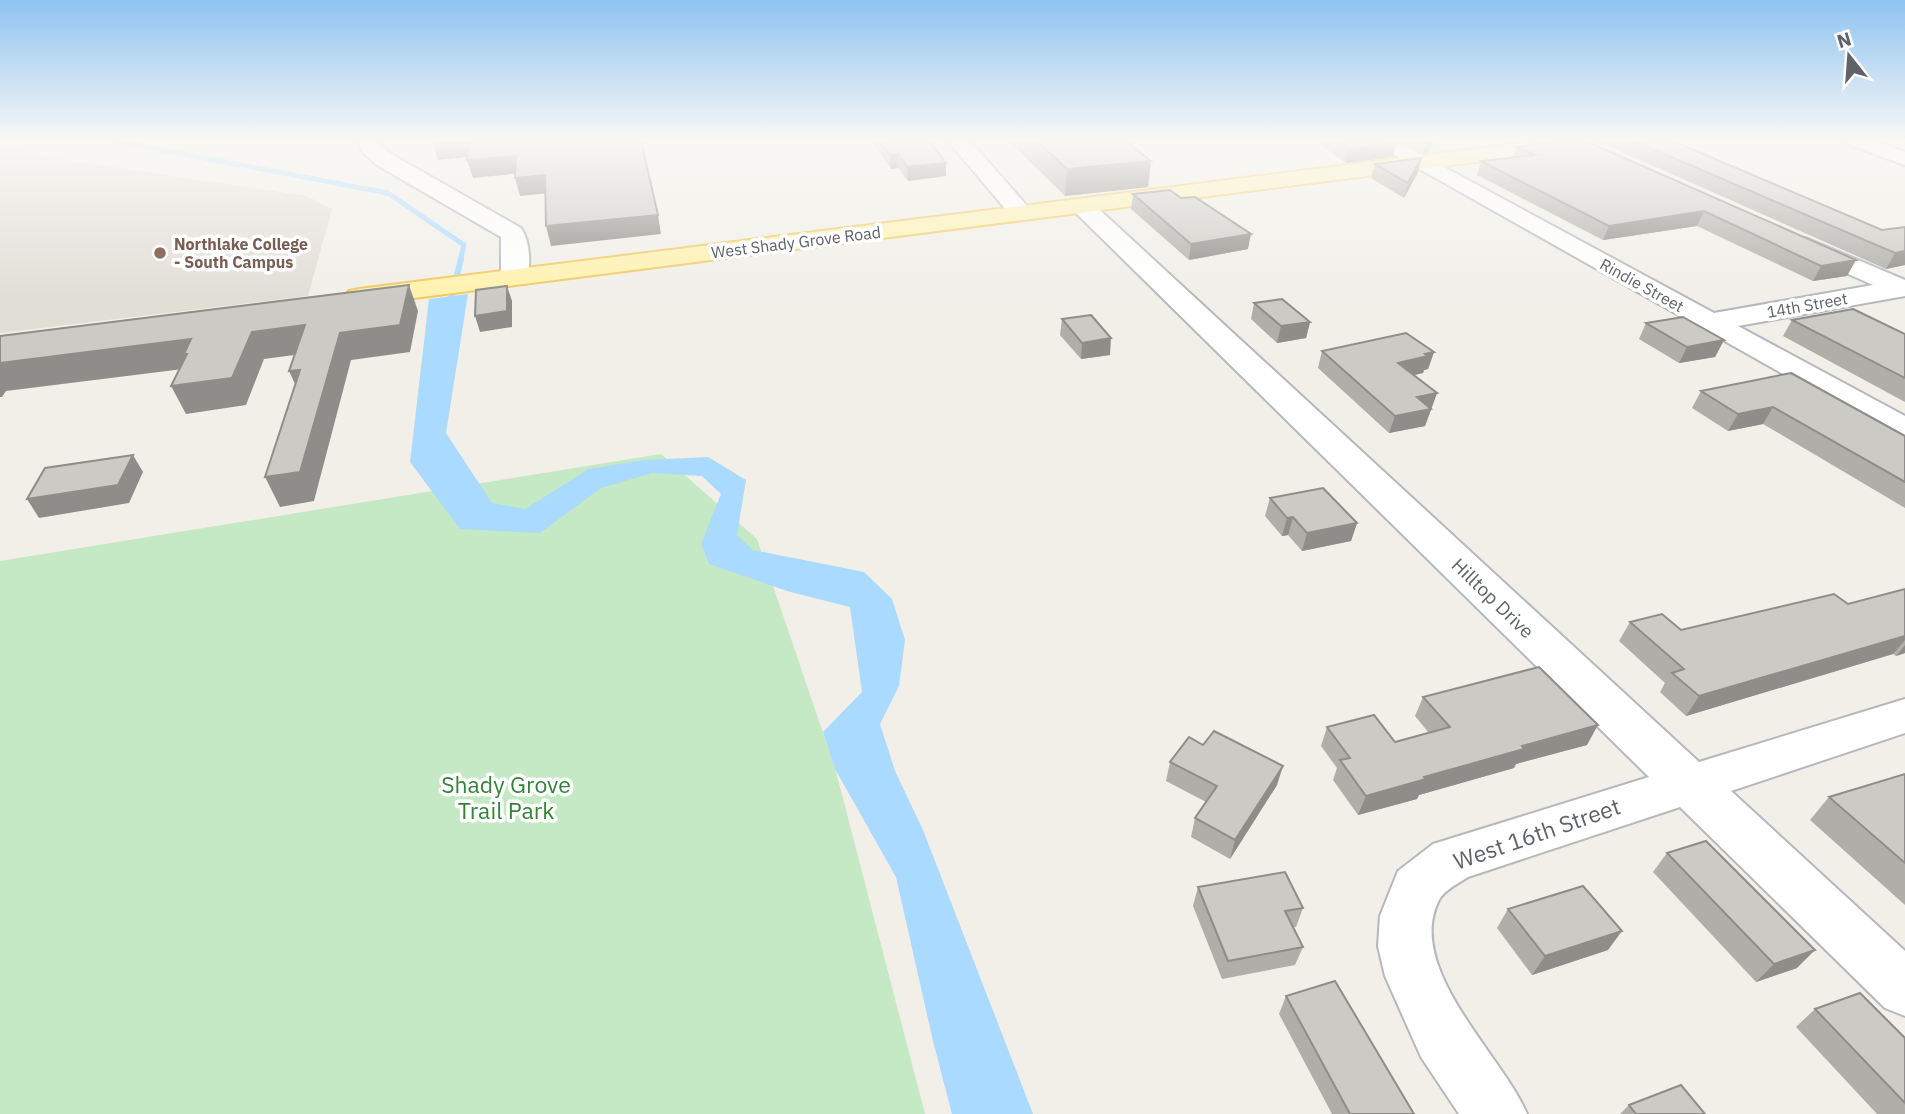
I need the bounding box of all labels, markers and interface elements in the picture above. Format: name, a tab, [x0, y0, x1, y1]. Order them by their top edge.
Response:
north arrow	[1814, 21, 1884, 91]
text: N	[1834, 26, 1854, 53]
street label: West Shady Grove Road	[710, 222, 882, 262]
place label: Northlake College - South Campus	[174, 234, 308, 272]
marker: Northlake College - South Campus	[152, 245, 168, 261]
street label: Rindie Street	[1596, 254, 1688, 316]
street label: 14th Street	[1765, 288, 1849, 322]
street label: Hilltop Drive	[1447, 553, 1539, 643]
park label: Shady Grove Trail Park	[441, 769, 571, 825]
street label: West 16th Street	[1449, 790, 1624, 876]

